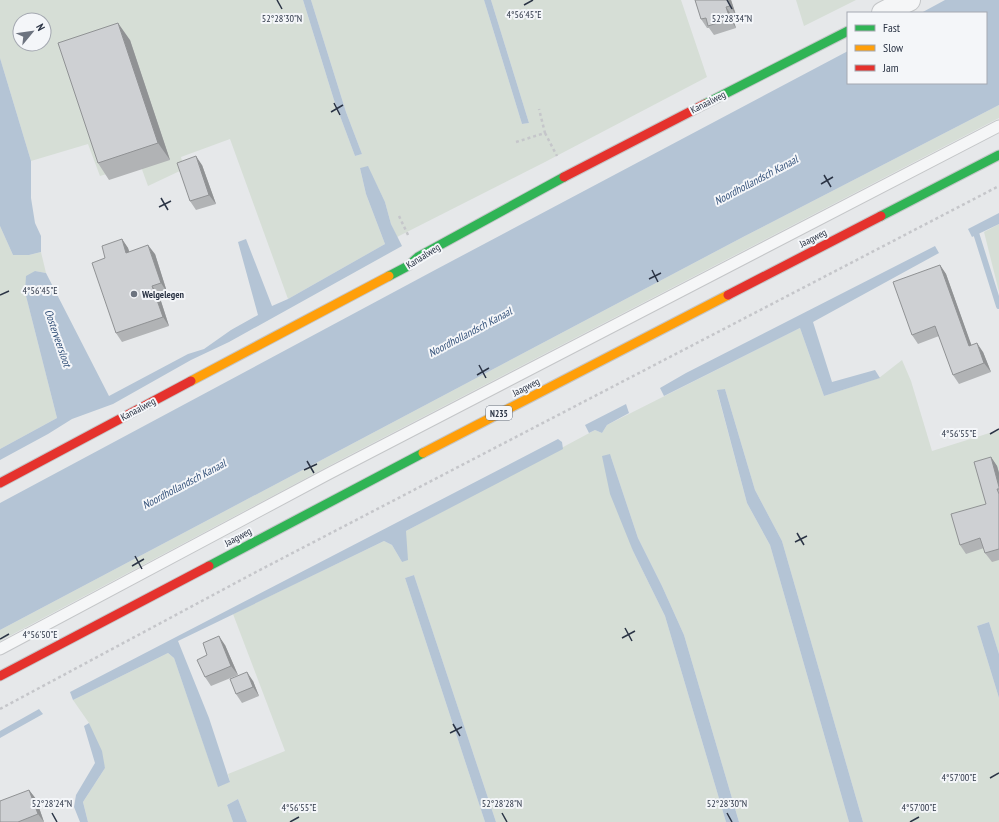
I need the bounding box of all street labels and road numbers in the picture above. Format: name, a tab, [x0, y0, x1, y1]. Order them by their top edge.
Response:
street label: Kanaalweg	[688, 88, 728, 116]
street label: Jaagweg	[796, 226, 829, 251]
street label: Kanaalweg	[404, 241, 442, 271]
street label: Jaagweg	[509, 375, 542, 400]
street label: Kanaalweg	[118, 394, 158, 424]
road number: N235	[486, 406, 512, 420]
street label: Jaagweg	[221, 524, 254, 550]

